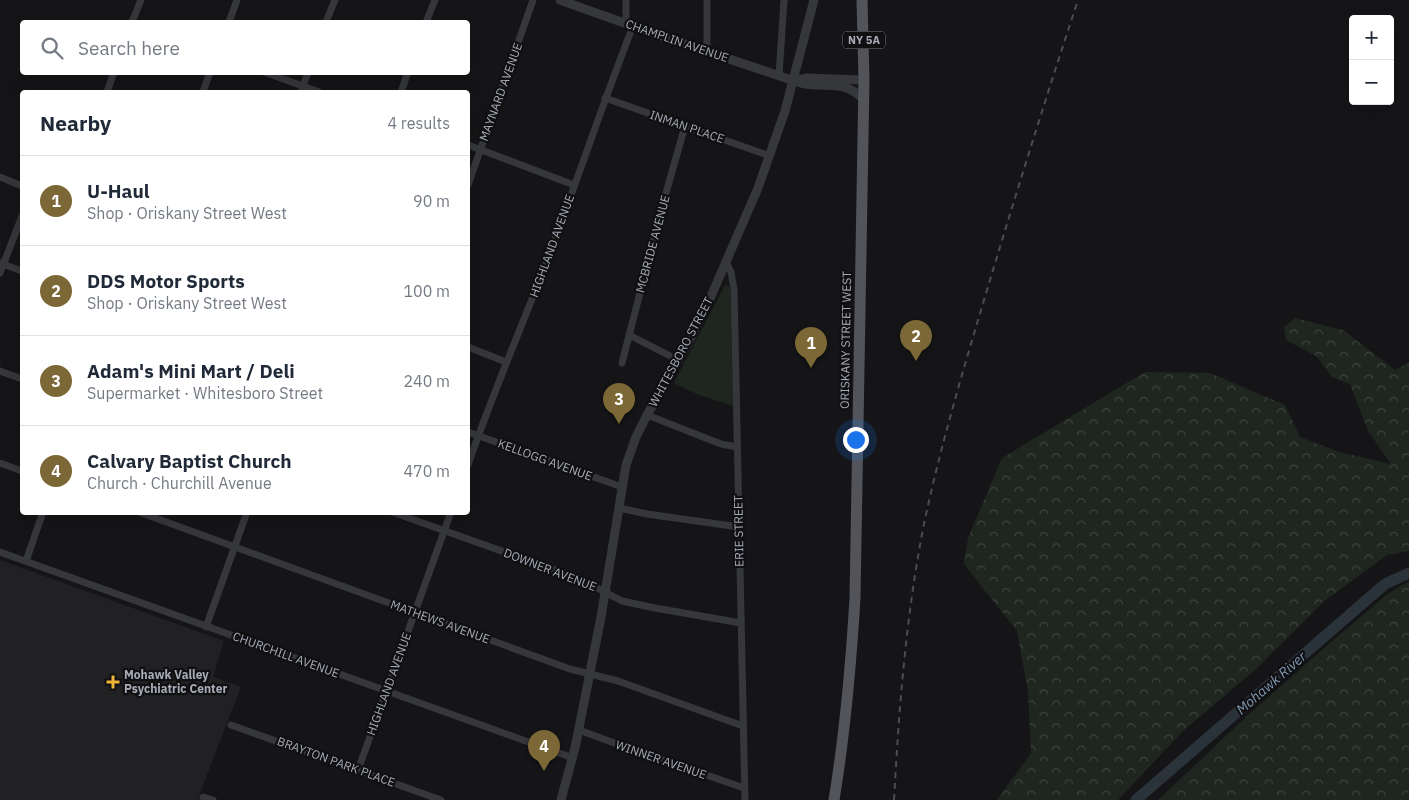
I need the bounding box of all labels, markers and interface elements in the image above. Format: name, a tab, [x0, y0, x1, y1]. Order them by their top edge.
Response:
map controls	[1349, 15, 1394, 105]
button: +	[1349, 15, 1394, 60]
street label: CHAMPLIN AVENUE	[624, 16, 731, 65]
search box	[20, 20, 470, 75]
road number: NY 5A	[843, 32, 885, 48]
icon: search	[38, 34, 66, 62]
text: Search here	[78, 36, 180, 60]
street label: MAYNARD AVENUE	[476, 41, 525, 143]
button: −	[1349, 60, 1394, 105]
street label: INMAN PLACE	[648, 107, 726, 146]
text: Nearby	[40, 109, 111, 137]
text: 4 results	[387, 113, 450, 133]
text: U-Haul	[87, 179, 150, 203]
text: 1	[51, 191, 61, 211]
text: 90 m	[413, 191, 450, 211]
street label: HIGHLAND AVENUE	[526, 192, 577, 299]
street label: MCBRIDE AVENUE	[632, 193, 673, 294]
text: Shop · Oriskany Street West	[87, 203, 287, 223]
text: DDS Motor Sports	[87, 269, 245, 293]
street label: ORISKANY STREET WEST	[837, 271, 854, 409]
text: 2	[51, 281, 61, 301]
text: 100 m	[403, 281, 450, 301]
text: Shop · Oriskany Street West	[87, 293, 287, 313]
street label: WHITESBORO STREET	[645, 294, 716, 409]
pin: 2	[900, 320, 932, 361]
pin: 1	[795, 327, 827, 368]
text: Adam's Mini Mart / Deli	[87, 359, 295, 383]
text: 3	[51, 371, 61, 391]
text: 240 m	[403, 371, 450, 391]
text: Supermarket · Whitesboro Street	[87, 383, 323, 403]
pin: 3	[603, 383, 635, 424]
your location	[843, 427, 869, 453]
street label: KELLOGG AVENUE	[496, 435, 594, 484]
text: Calvary Baptist Church	[87, 449, 292, 473]
text: 4	[51, 461, 61, 481]
text: 470 m	[403, 461, 450, 481]
text: Church · Churchill Avenue	[87, 473, 272, 493]
street label: ERIE STREET	[730, 495, 747, 567]
street label: DOWNER AVENUE	[502, 545, 599, 594]
street label: MATHEWS AVENUE	[388, 597, 492, 646]
street label: CHURCHILL AVENUE	[231, 628, 342, 681]
street label: HIGHLAND AVENUE	[363, 630, 414, 737]
water label: Mohawk River	[1232, 647, 1310, 718]
place label: Mohawk Valley Psychiatric Center	[124, 667, 227, 696]
marker: Mohawk Valley Psychiatric Center	[106, 675, 120, 689]
pin: 4	[528, 730, 560, 771]
street label: BRAYTON PARK PLACE	[275, 733, 397, 790]
street label: WINNER AVENUE	[614, 737, 709, 782]

